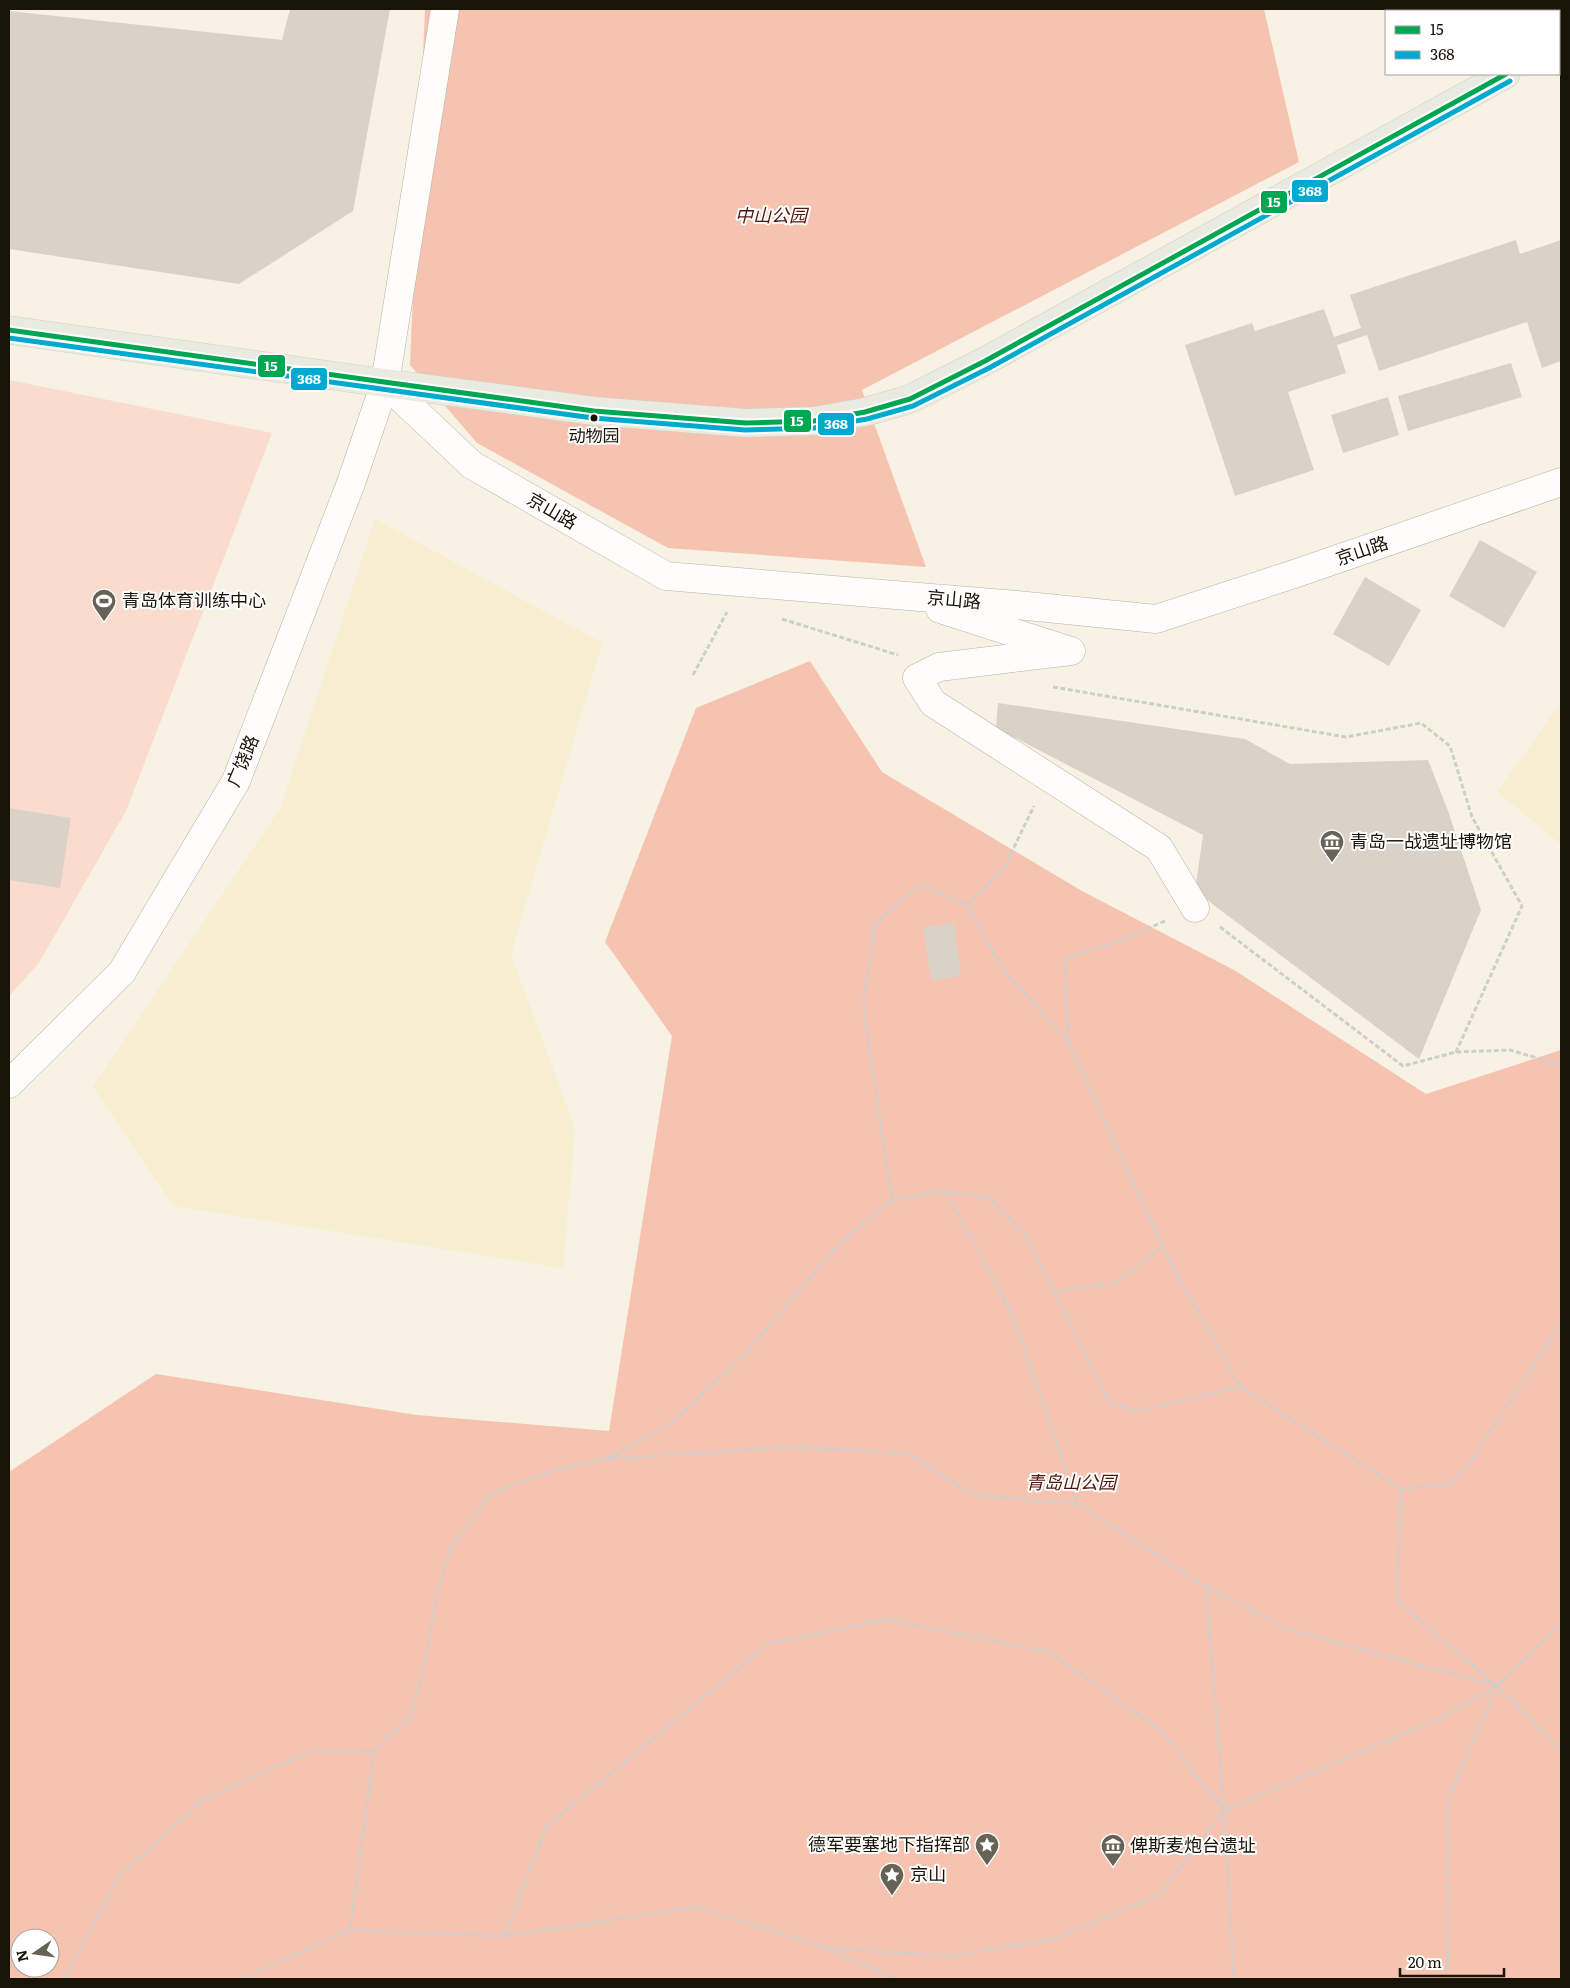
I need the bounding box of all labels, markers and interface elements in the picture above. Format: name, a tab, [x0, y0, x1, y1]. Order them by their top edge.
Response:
legend	[1385, 10, 1560, 75]
text: 15	[1430, 17, 1444, 40]
text: 368	[1430, 42, 1454, 65]
line badge: 368	[1291, 179, 1329, 203]
text: 368	[1298, 180, 1322, 200]
line badge: 15	[1260, 190, 1288, 214]
text: 15	[1267, 191, 1281, 211]
park label: 中山公园	[735, 201, 810, 228]
line badge: 15	[257, 354, 286, 378]
text: 15	[264, 355, 278, 375]
line badge: 368	[290, 367, 328, 391]
text: 368	[297, 368, 321, 388]
line badge: 15	[783, 409, 812, 433]
text: 15	[790, 410, 804, 430]
line badge: 368	[817, 412, 855, 436]
marker: 动物园	[589, 413, 599, 423]
text: 368	[824, 413, 848, 433]
place label: 动物园	[569, 422, 620, 447]
street label: 京山路	[523, 485, 583, 535]
street label: 京山路	[1332, 528, 1391, 571]
street label: 京山路	[926, 583, 982, 614]
place label: 青岛体育训练中心	[122, 586, 266, 613]
sports icon: 青岛体育训练中心	[91, 588, 117, 622]
street label: 广饶路	[219, 730, 265, 791]
place label: 青岛一战遗址博物馆	[1350, 827, 1512, 854]
museum icon: 青岛一战遗址博物馆	[1319, 829, 1345, 863]
park label: 青岛山公园	[1026, 1468, 1119, 1495]
place label: 德军要塞地下指挥部	[808, 1830, 970, 1857]
place label: 俾斯麦炮台遗址	[1130, 1831, 1256, 1858]
place icon: 德军要塞地下指挥部	[974, 1832, 1000, 1866]
museum icon: 俾斯麦炮台遗址	[1100, 1833, 1126, 1867]
place label: 京山	[910, 1860, 946, 1887]
place icon: 京山	[879, 1862, 905, 1896]
north arrow	[10, 1928, 60, 1978]
scale bar	[1400, 1946, 1504, 1978]
text: N	[10, 1948, 32, 1964]
text: 20 m	[1408, 1950, 1442, 1973]

